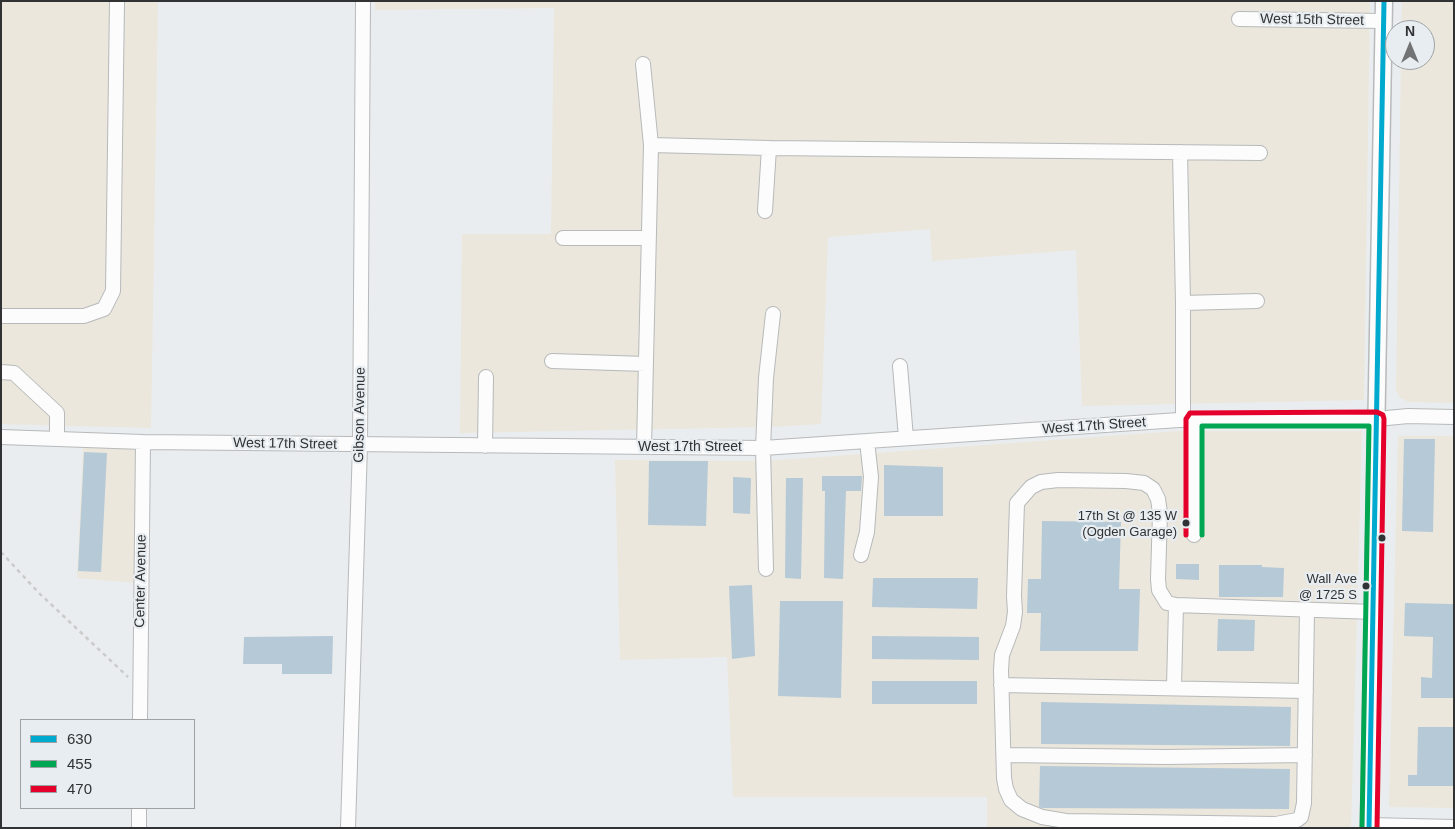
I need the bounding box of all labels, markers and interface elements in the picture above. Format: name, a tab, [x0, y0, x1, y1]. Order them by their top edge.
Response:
street label: West 15th Street	[1260, 11, 1364, 29]
north arrow	[1385, 20, 1435, 70]
text: N	[1405, 23, 1415, 39]
street label: Gibson Avenue	[351, 367, 369, 463]
street label: West 17th Street	[1042, 414, 1146, 438]
street label: West 17th Street	[233, 435, 337, 453]
street label: West 17th Street	[638, 439, 742, 455]
place label: 17th St @ 135 W (Ogden Garage)	[1078, 508, 1177, 539]
marker: 17th St @ 135 W (Ogden Garage)	[1181, 518, 1191, 528]
unlabelled marker	[1377, 533, 1387, 543]
street label: Center Avenue	[132, 534, 150, 628]
place label: Wall Ave @ 1725 S	[1299, 571, 1357, 602]
marker: Wall Ave @ 1725 S	[1361, 581, 1371, 591]
legend	[20, 719, 195, 809]
text: 630	[67, 730, 92, 747]
text: 455	[67, 755, 92, 772]
text: 470	[67, 780, 92, 797]

